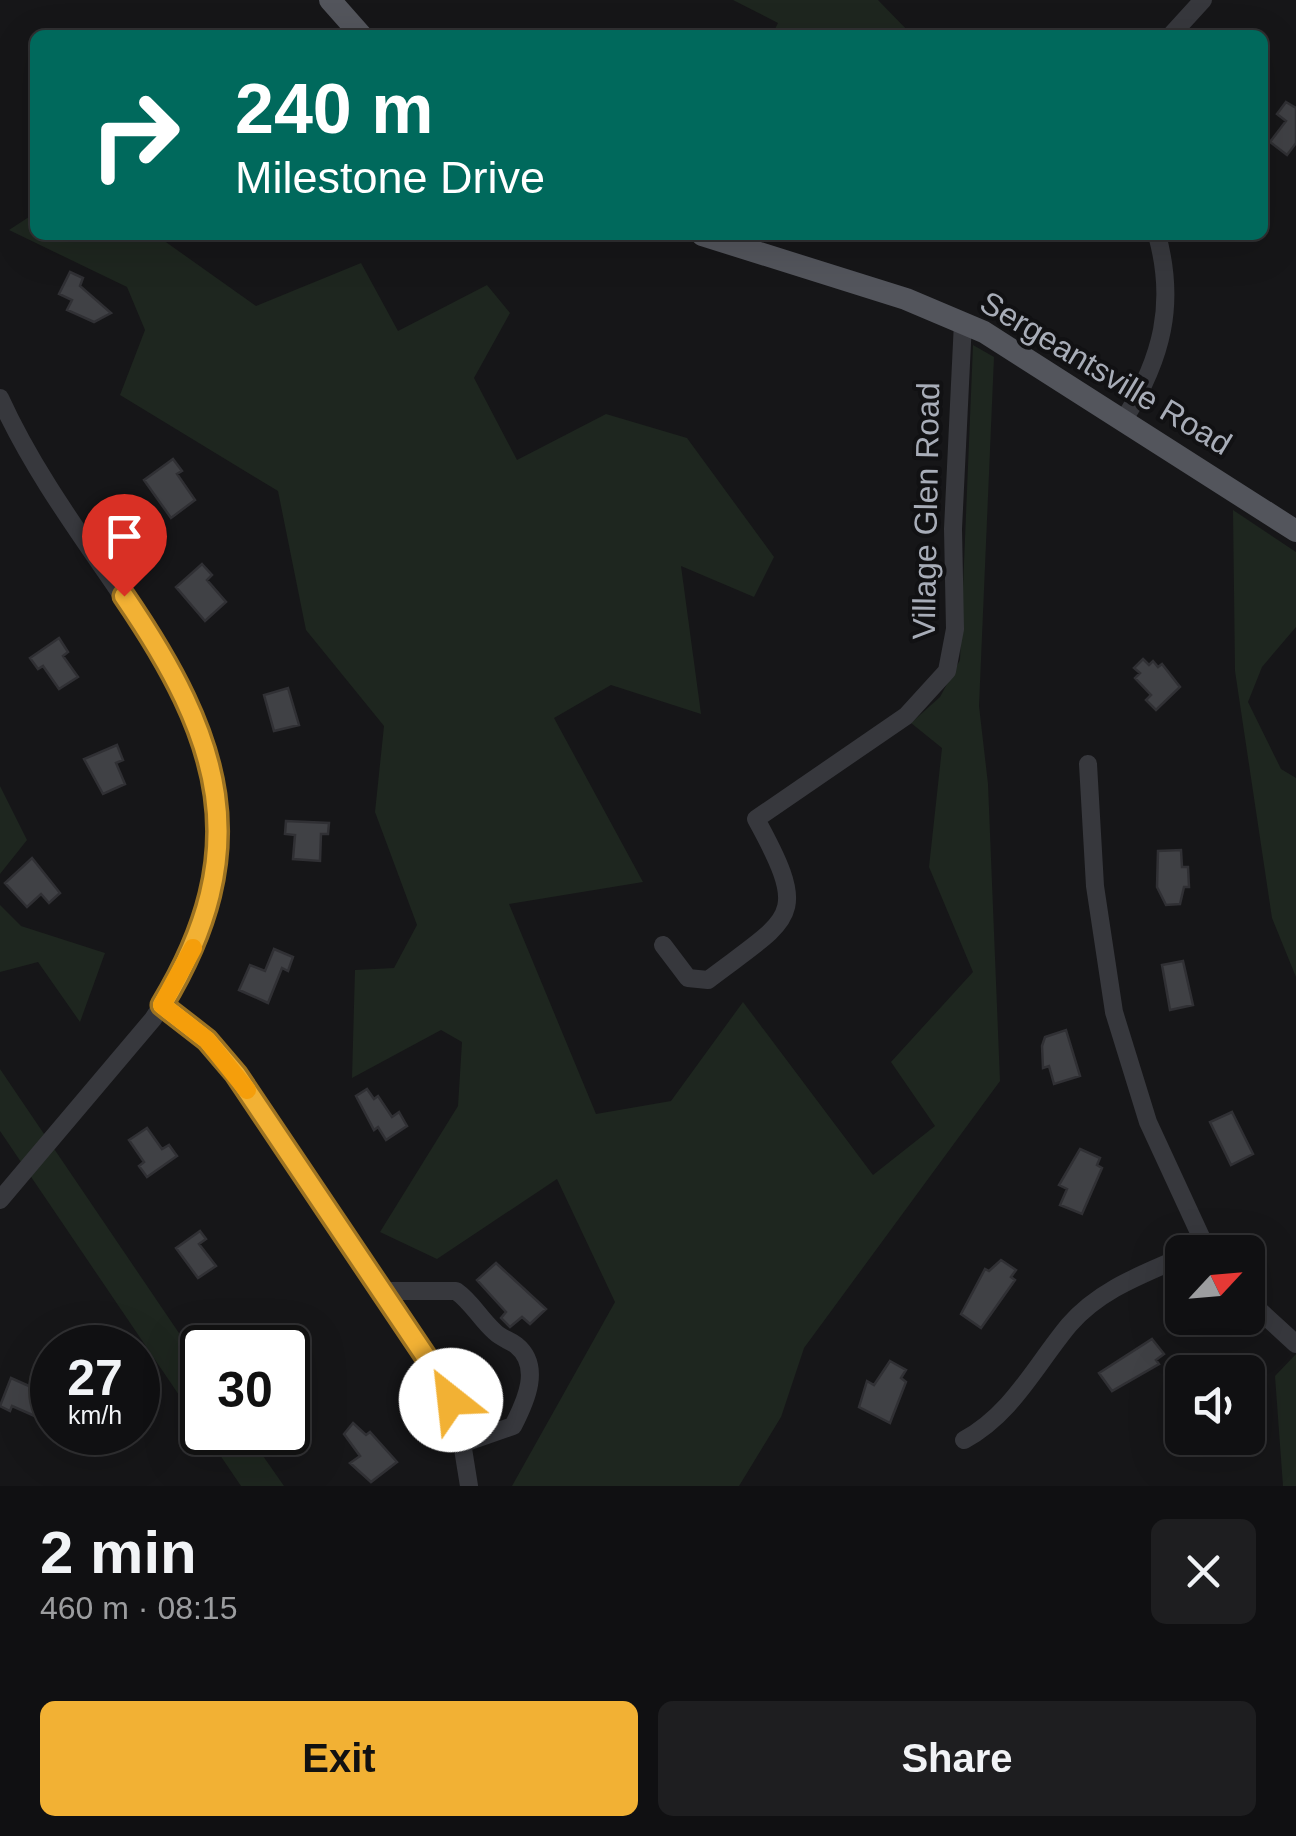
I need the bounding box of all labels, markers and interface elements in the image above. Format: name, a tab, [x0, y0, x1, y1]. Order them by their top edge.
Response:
icon: right	[70, 70, 200, 200]
text: 240 m	[235, 70, 433, 148]
text: Milestone Drive	[235, 152, 545, 203]
street label: Sergeantsville Road	[974, 284, 1238, 462]
street label: Village Glen Road	[906, 382, 946, 640]
pin	[82, 494, 167, 597]
icon: arrive	[97, 509, 152, 564]
north arrow	[1165, 1235, 1265, 1335]
map controls	[1165, 1235, 1265, 1455]
speed limit sign: 30	[180, 1325, 310, 1455]
position arrow	[399, 1348, 503, 1452]
text: 27	[67, 1350, 123, 1406]
button: sound	[1165, 1355, 1265, 1455]
text: km/h	[68, 1401, 122, 1429]
text: 2 min	[40, 1519, 197, 1586]
button: close	[1151, 1519, 1256, 1624]
text: 460 m · 08:15	[40, 1590, 237, 1626]
button: Exit	[40, 1701, 638, 1816]
button: Share	[658, 1701, 1256, 1816]

